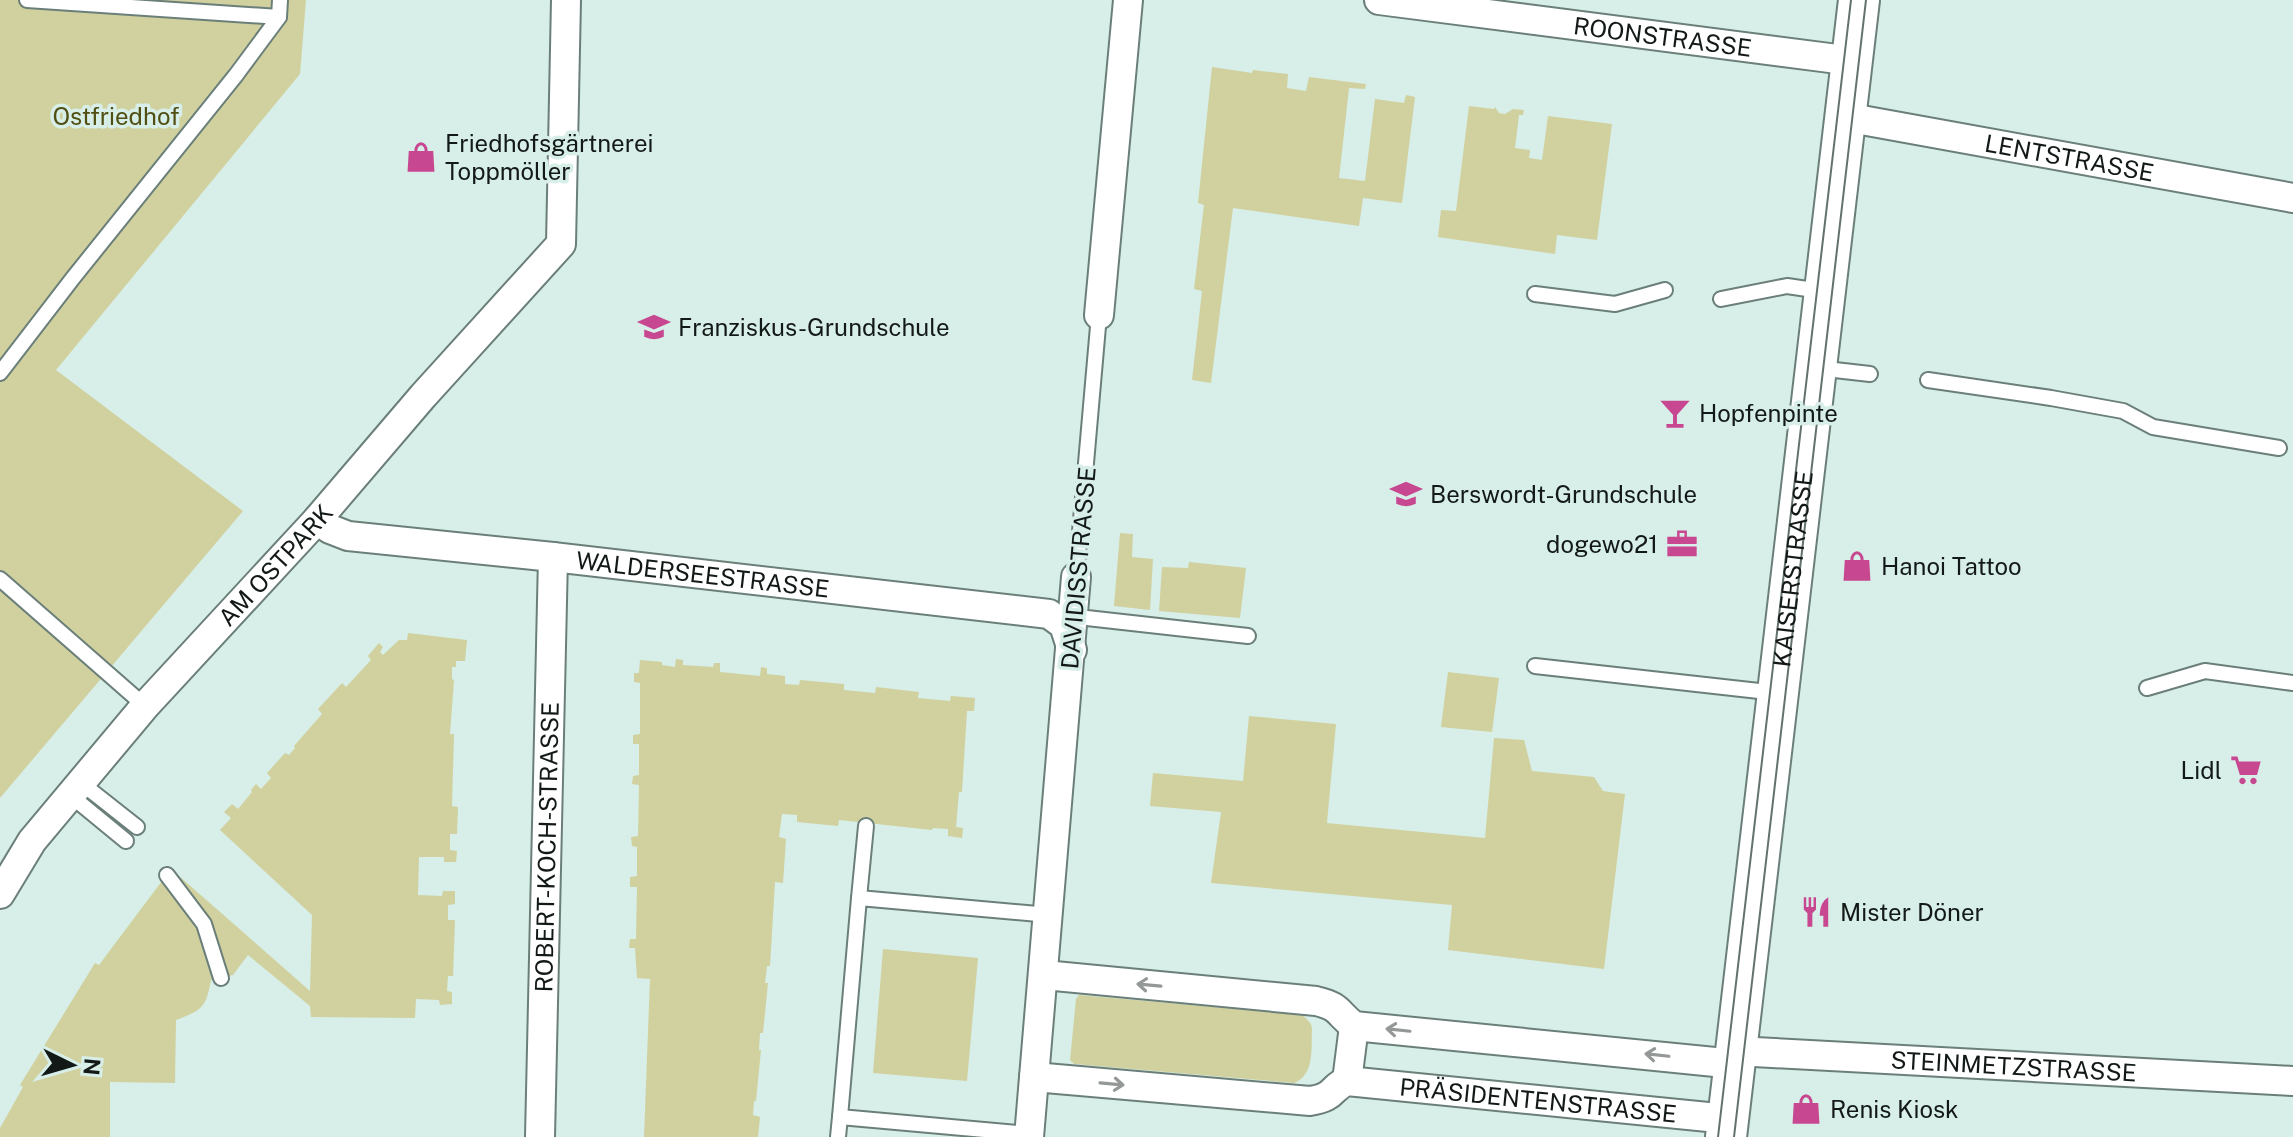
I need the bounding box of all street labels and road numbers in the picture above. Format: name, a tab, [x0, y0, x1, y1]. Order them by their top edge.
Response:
street label: ROONSTRASSE	[1572, 11, 1753, 62]
street label: LENTSTRASSE	[1982, 129, 2156, 187]
street label: DAVIDISSTRASSE	[1055, 466, 1101, 670]
street label: KAISERSTRASSE	[1767, 469, 1818, 669]
street label: AM OSTPARK	[212, 499, 338, 631]
street label: WALDERSEESTRASSE	[575, 546, 831, 603]
street label: ROBERT-KOCH-STRASSE	[529, 702, 564, 993]
street label: STEINMETZSTRASSE	[1890, 1045, 2137, 1087]
street label: PRÄSIDENTENSTRASSE	[1398, 1072, 1678, 1128]

